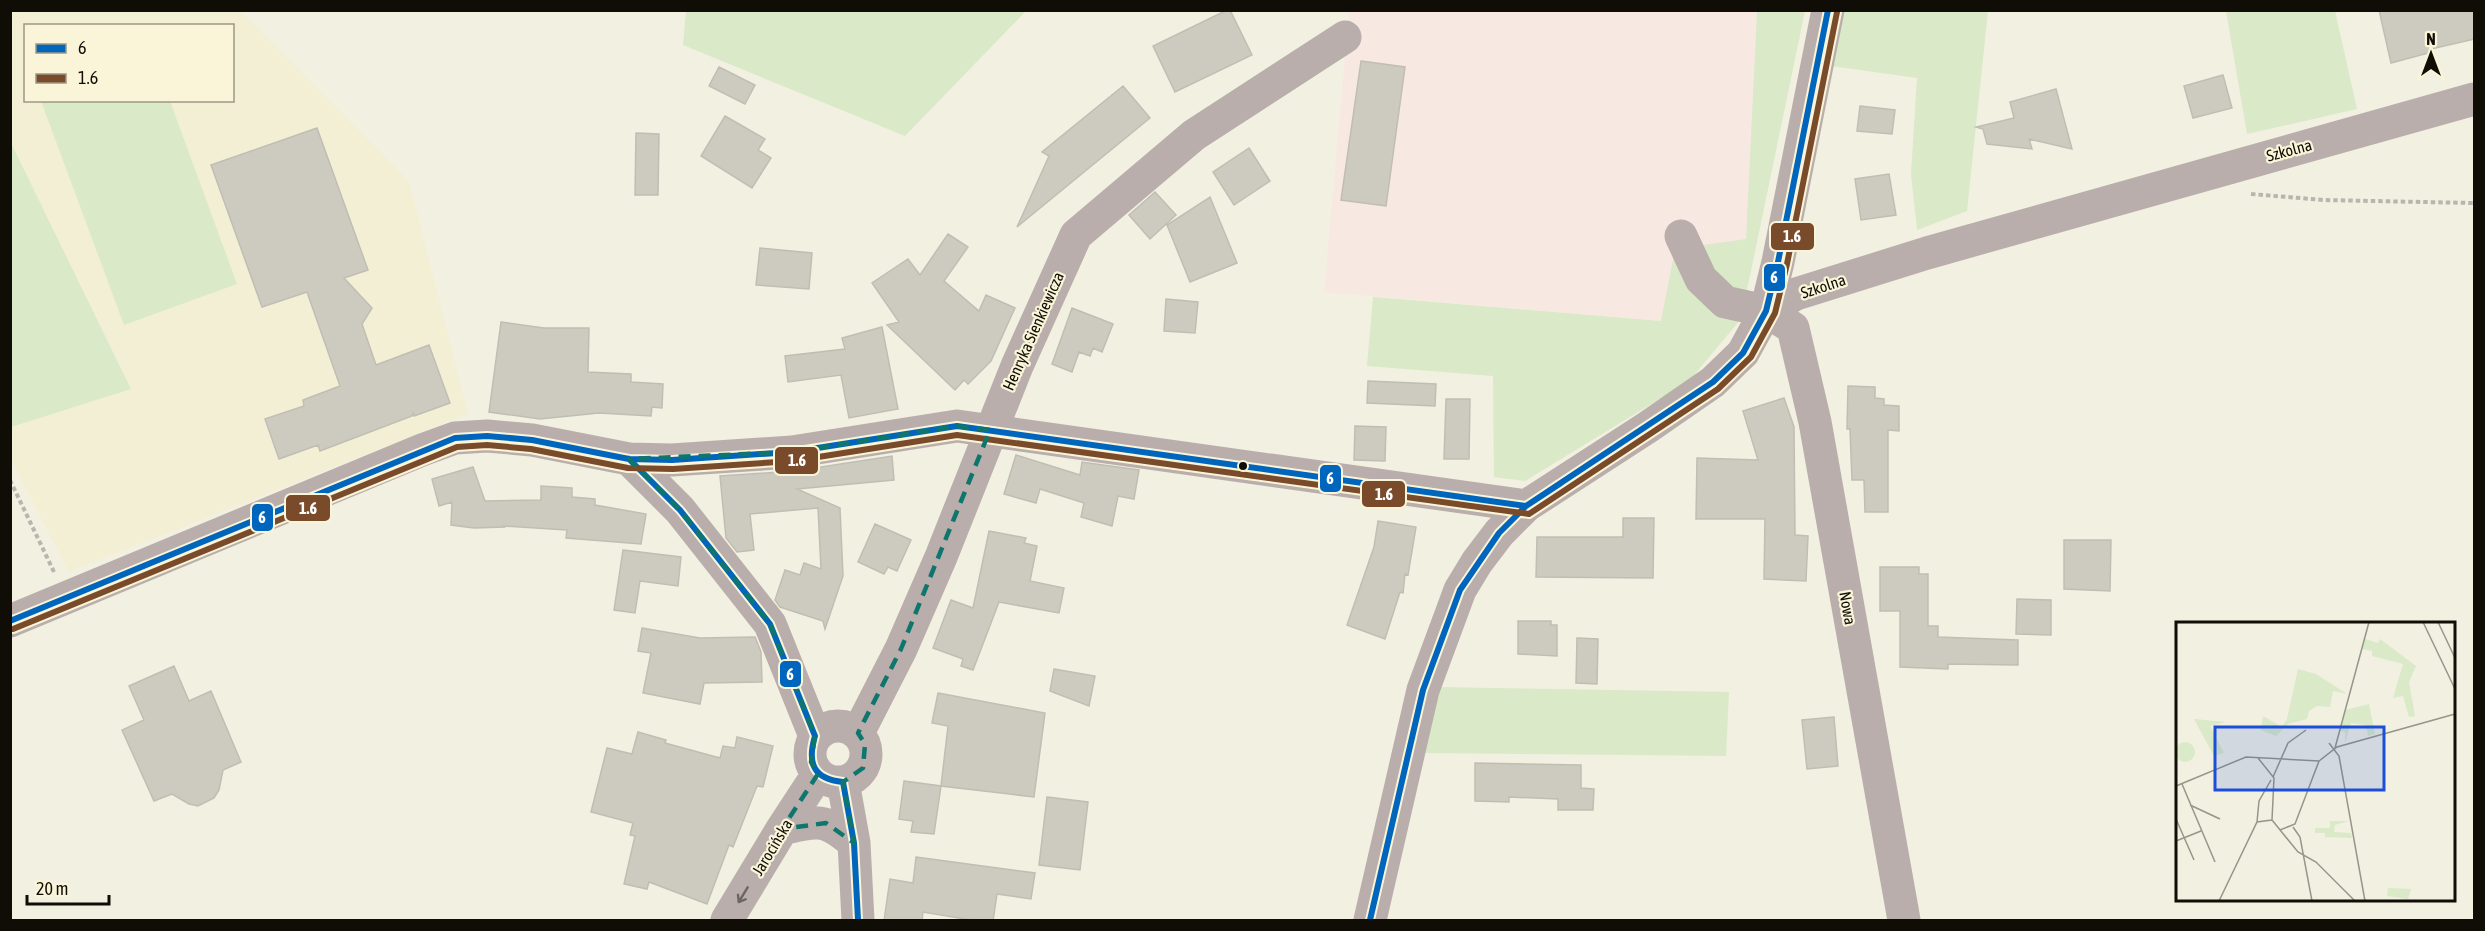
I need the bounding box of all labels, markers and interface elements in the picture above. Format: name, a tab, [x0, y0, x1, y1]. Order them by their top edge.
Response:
legend	[24, 24, 234, 102]
north arrow	[2401, 24, 2461, 84]
text: N	[2426, 30, 2436, 48]
text: 6	[78, 37, 86, 58]
text: 1.6	[78, 67, 98, 88]
street label: Szkolna	[2264, 135, 2314, 165]
line badge: 1.6	[1770, 222, 1815, 251]
text: 1.6	[1783, 227, 1801, 245]
line badge: 6	[1763, 263, 1786, 292]
text: 6	[1770, 268, 1778, 286]
street label: Henryka Sienkiewicza	[999, 269, 1068, 393]
street label: Szkolna	[1798, 270, 1848, 302]
line badge: 1.6	[774, 446, 819, 475]
text: 1.6	[788, 451, 806, 469]
unlabelled marker	[1237, 460, 1249, 472]
line badge: 6	[1319, 464, 1342, 493]
text: 6	[1326, 469, 1334, 487]
line badge: 1.6	[1361, 480, 1406, 508]
text: 1.6	[1375, 485, 1393, 503]
line badge: 1.6	[285, 494, 331, 522]
text: 1.6	[299, 499, 317, 517]
line badge: 6	[251, 503, 274, 532]
text: 6	[258, 508, 266, 526]
street label: Nowa	[1836, 590, 1860, 626]
inset map	[2176, 622, 2455, 901]
line badge: 6	[779, 660, 802, 688]
text: 6	[786, 665, 794, 683]
street label: Jarocińska	[748, 816, 796, 878]
scale bar	[27, 868, 110, 906]
text: 20 m	[36, 878, 68, 899]
one-way arrow	[736, 886, 748, 903]

